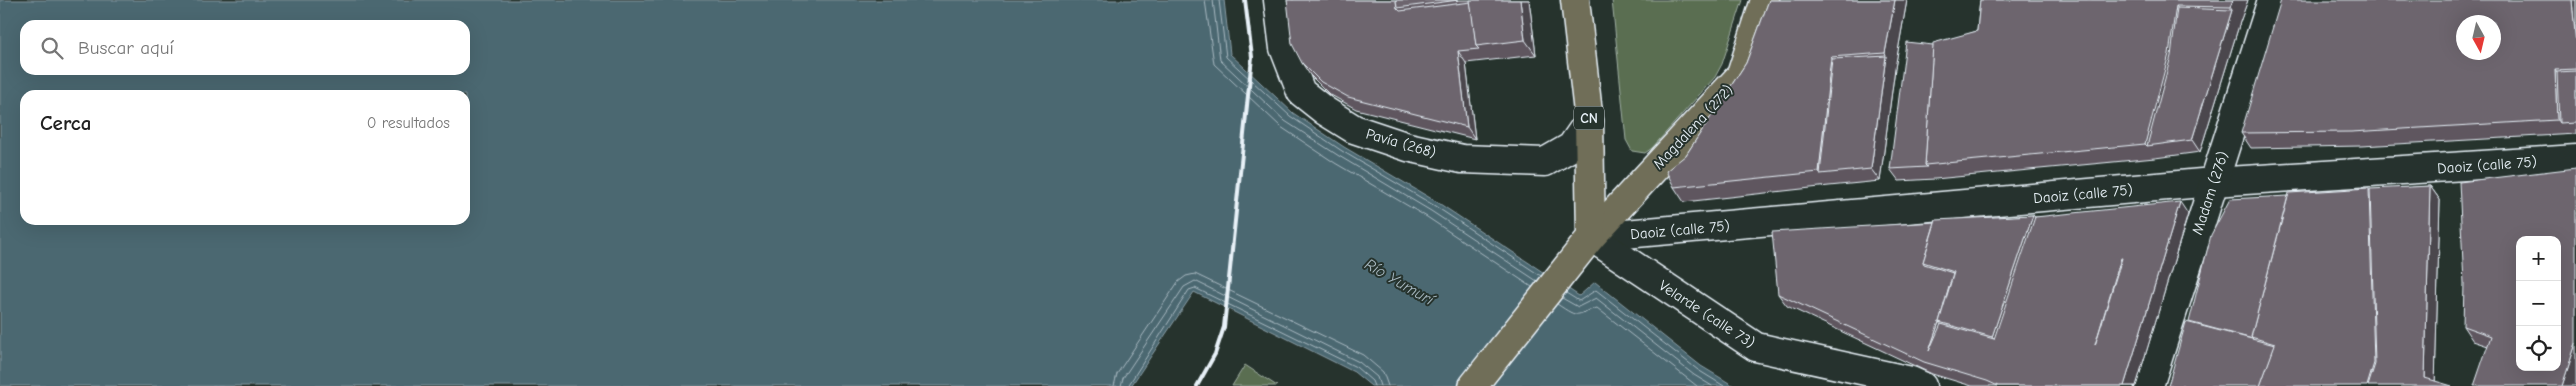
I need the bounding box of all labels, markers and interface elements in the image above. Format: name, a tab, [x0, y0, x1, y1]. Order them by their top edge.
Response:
north arrow	[2456, 15, 2501, 60]
search box	[20, 20, 470, 75]
icon: search	[38, 34, 66, 62]
text: Buscar aquí	[78, 37, 174, 59]
street label: Magdalena (272)	[1649, 81, 1737, 173]
road number: CN	[1574, 106, 1604, 130]
text: Cerca	[40, 111, 91, 135]
text: 0 resultados	[367, 114, 450, 132]
street label: Pavía (268)	[1364, 124, 1438, 162]
street label: Madam (276)	[2188, 149, 2232, 237]
street label: Daoiz (calle 75)	[2437, 153, 2537, 177]
street label: Daoiz (calle 75)	[2033, 181, 2133, 207]
street label: Daoiz (calle 75)	[1630, 217, 1730, 243]
map controls	[2516, 236, 2561, 371]
button: +	[2516, 236, 2561, 281]
water label: Río Yumurí	[1361, 255, 1439, 310]
street label: Velarde (calle 73)	[1656, 276, 1758, 352]
button: −	[2516, 281, 2561, 326]
button: locate	[2516, 326, 2561, 371]

